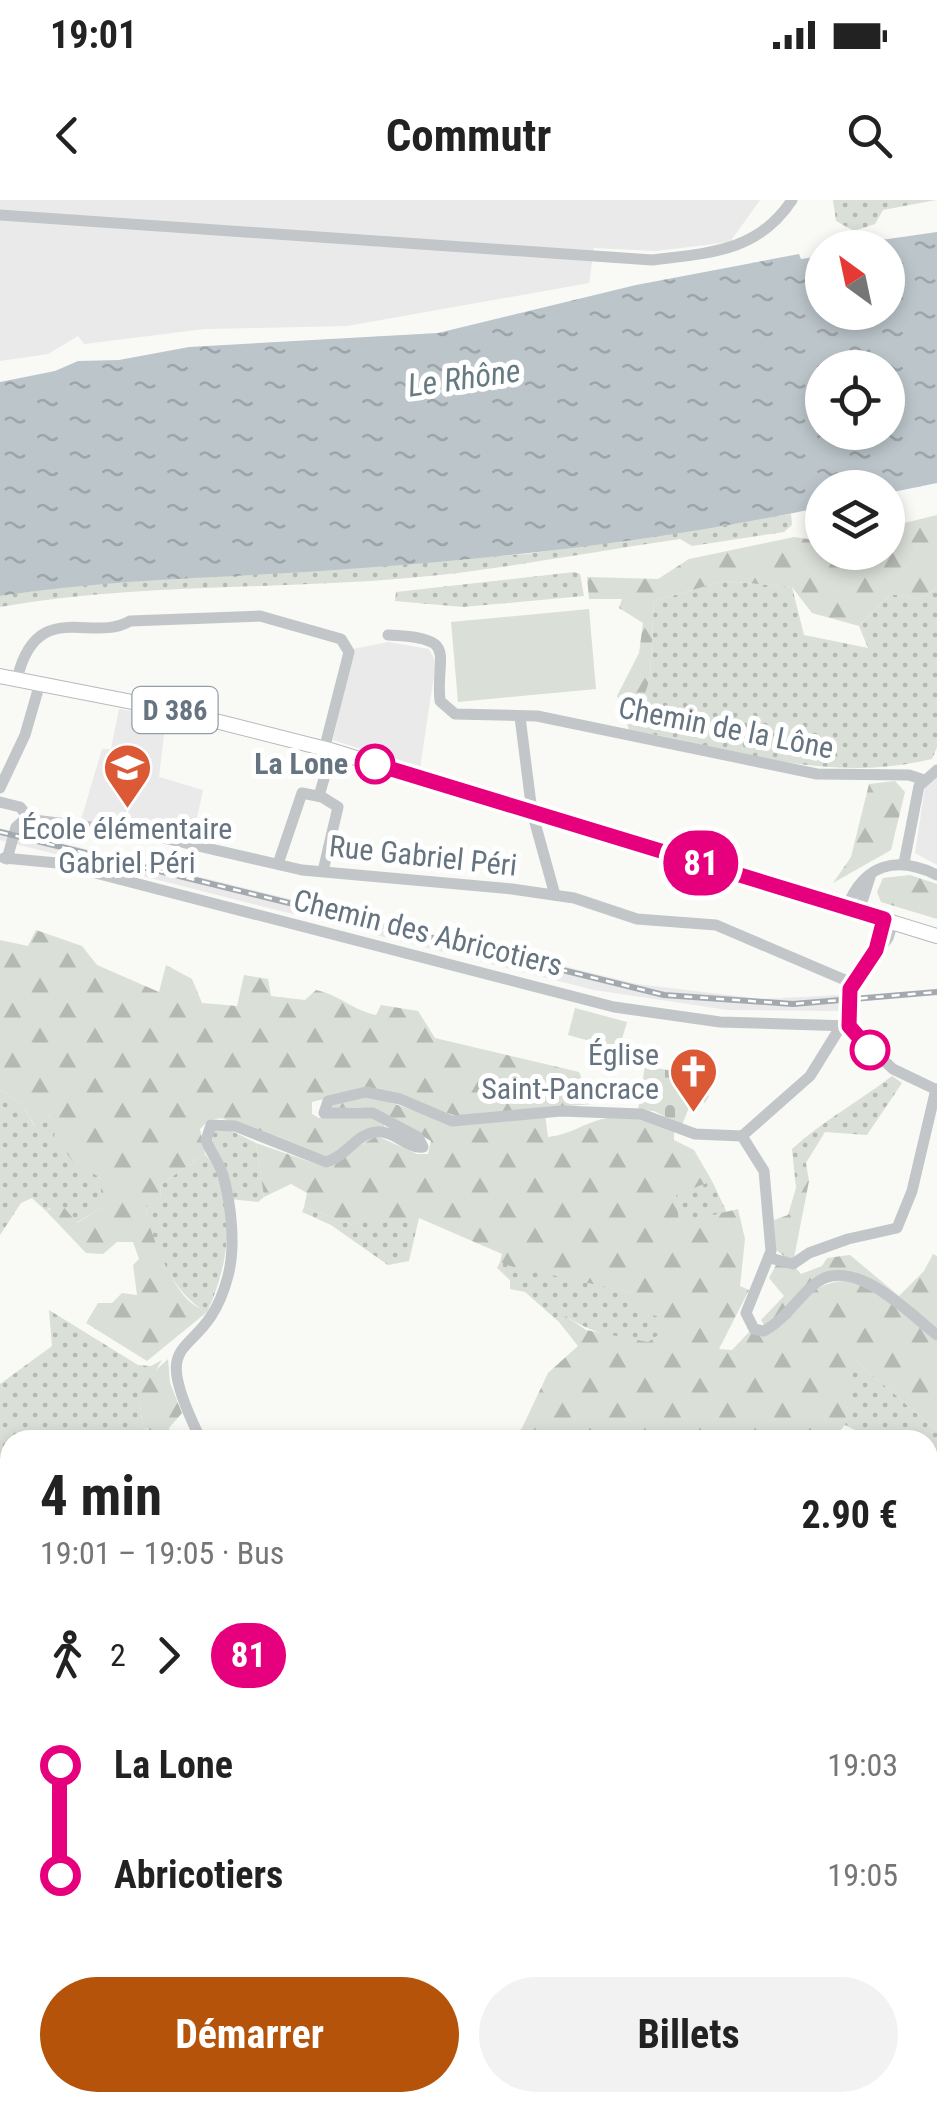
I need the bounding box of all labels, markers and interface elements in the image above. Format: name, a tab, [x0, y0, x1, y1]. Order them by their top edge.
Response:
text: 19:01	[50, 13, 137, 57]
icon: back	[40, 108, 95, 163]
icon: search	[842, 108, 897, 163]
text: Commutr	[386, 109, 551, 162]
north arrow	[805, 230, 905, 330]
map controls	[805, 230, 905, 570]
button: locate	[805, 350, 905, 450]
water label: Le Rhône	[405, 351, 523, 405]
button: layers	[805, 470, 905, 570]
road number: D 386	[132, 687, 218, 733]
street label: Chemin de la Lône	[616, 689, 837, 766]
school or university icon: École élémentaire Gabriel Péri	[101, 742, 153, 810]
marker: La Lone	[356, 745, 394, 783]
place label: La Lone	[254, 746, 348, 781]
place label: École élémentaire Gabriel Péri	[22, 811, 232, 880]
street label: Rue Gabriel Péri	[327, 828, 519, 883]
line badge: 81	[656, 830, 746, 896]
text: 81	[683, 843, 719, 884]
street label: Chemin des Abricotiers	[290, 882, 566, 983]
unlabelled marker	[851, 1031, 889, 1069]
place label: Église Saint-Pancrace	[481, 1037, 659, 1106]
church icon: Église Saint-Pancrace	[668, 1046, 720, 1114]
text: 4 min	[40, 1464, 162, 1528]
text: 2.90 €	[801, 1493, 898, 1537]
text: 19:01 – 19:05 · Bus	[40, 1534, 284, 1572]
icon: walk	[40, 1628, 95, 1683]
icon: forward	[141, 1628, 196, 1683]
text: 81	[231, 1635, 266, 1676]
text: 2	[110, 1636, 126, 1674]
text: La Lone	[114, 1743, 233, 1787]
text: 19:03	[827, 1746, 898, 1784]
text: Abricotiers	[114, 1853, 283, 1897]
text: 19:05	[827, 1856, 898, 1894]
button: Démarrer	[40, 1977, 459, 2092]
button: Billets	[479, 1977, 898, 2092]

